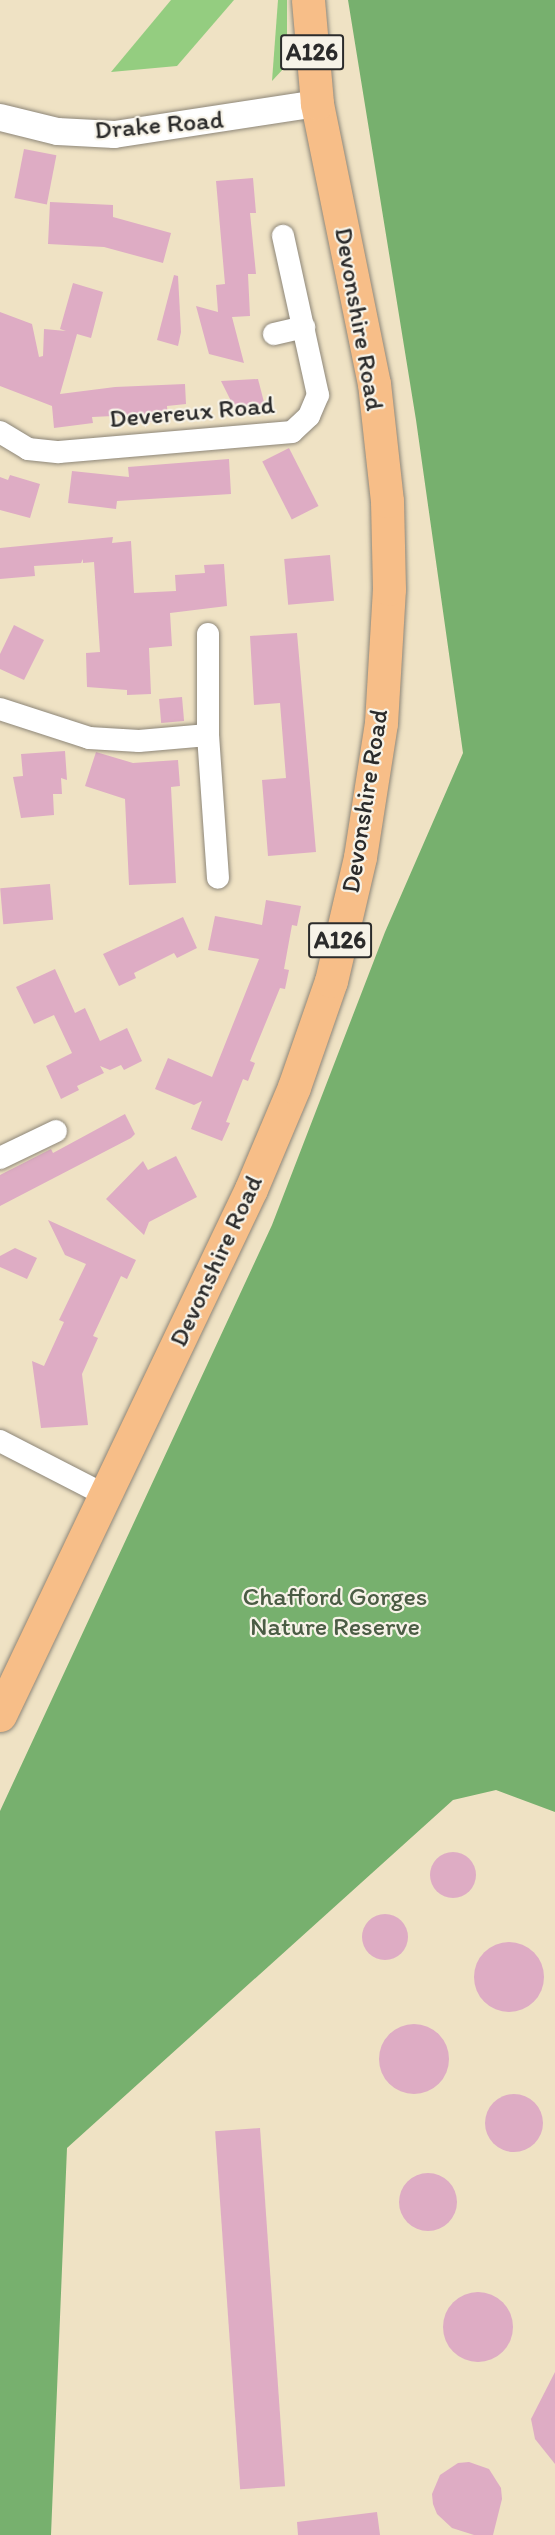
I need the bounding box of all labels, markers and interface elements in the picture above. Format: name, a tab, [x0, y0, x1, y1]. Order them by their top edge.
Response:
road number: A126	[279, 31, 345, 73]
street label: Drake Road	[94, 104, 224, 146]
street label: Devonshire Road	[328, 225, 390, 413]
street label: Devereux Road	[108, 389, 276, 435]
street label: Devonshire Road	[335, 707, 395, 895]
road number: A126	[307, 919, 373, 961]
street label: Devonshire Road	[163, 1171, 269, 1351]
park label: Chafford Gorges Nature Reserve	[242, 1581, 428, 1642]

